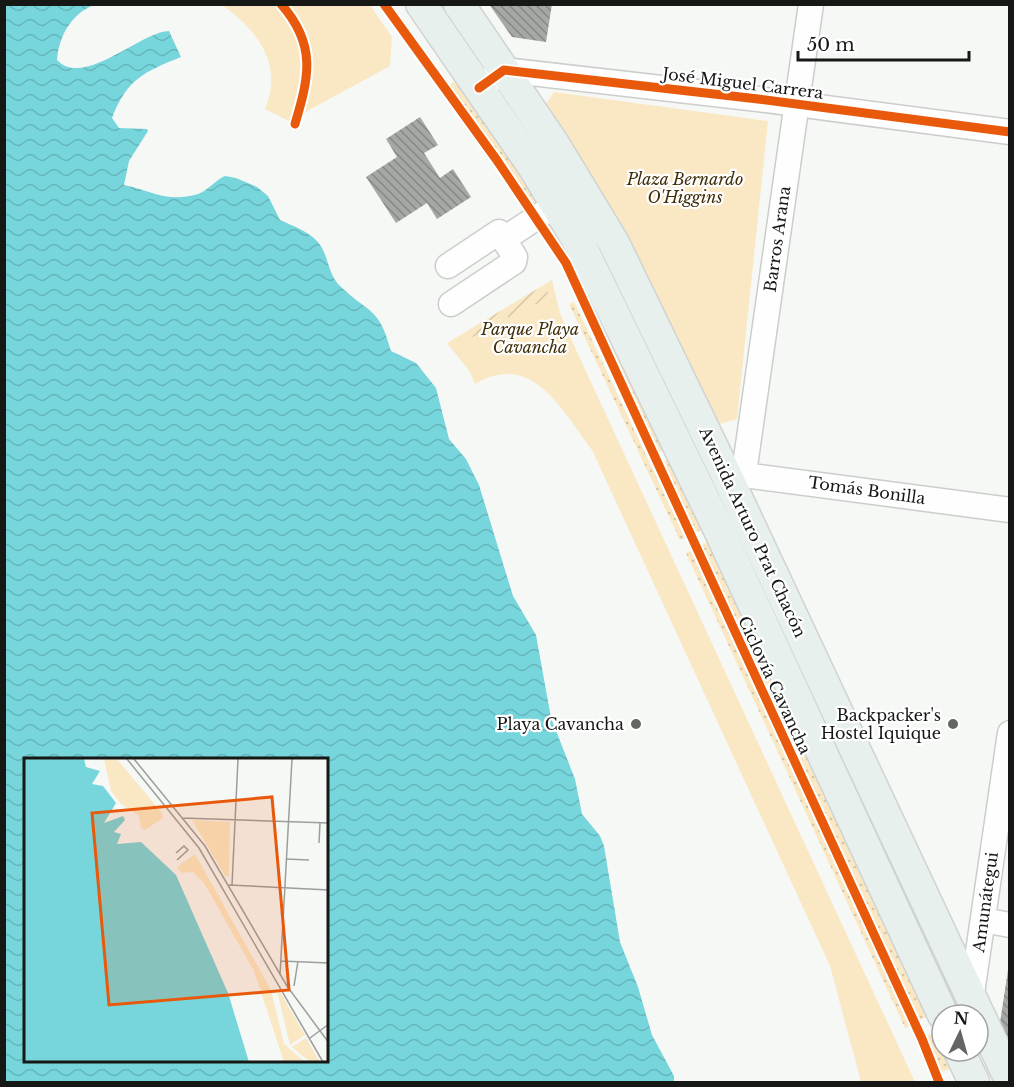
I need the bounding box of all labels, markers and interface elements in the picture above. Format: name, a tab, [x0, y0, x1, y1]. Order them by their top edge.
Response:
scale bar	[798, 24, 969, 62]
text: 50 m	[807, 34, 855, 56]
street label: José Miguel Carrera	[659, 63, 825, 103]
park label: Plaza Bernardo O'Higgins	[626, 169, 743, 207]
street label: Barros Arana	[760, 185, 794, 293]
park label: Parque Playa Cavancha	[480, 319, 579, 357]
street label: Avenida Arturo Prat Chacón	[695, 423, 811, 641]
street label: Tomás Bonilla	[807, 472, 927, 508]
street label: Ciclovía Cavancha	[734, 613, 816, 757]
place label: Backpacker's Hostel Iquique	[821, 705, 941, 743]
place label: Playa Cavancha	[497, 714, 624, 734]
marker: Playa Cavancha	[629, 717, 643, 731]
marker: Backpacker's Hostel Iquique	[946, 717, 960, 731]
inset map	[24, 758, 328, 1063]
street label: Amunátegui	[968, 850, 1002, 954]
north arrow	[930, 1003, 990, 1063]
text: N	[953, 1007, 970, 1029]

